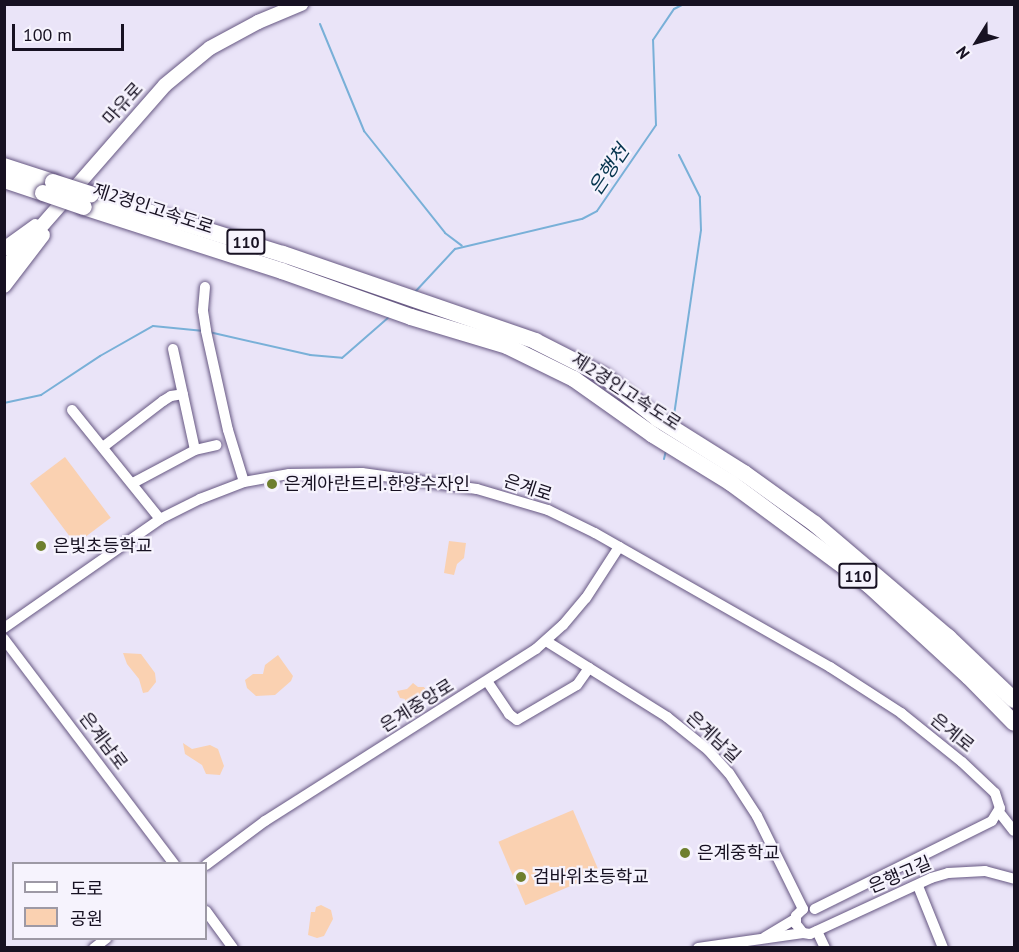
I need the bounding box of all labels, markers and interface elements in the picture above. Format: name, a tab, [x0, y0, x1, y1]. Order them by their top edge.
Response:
scale bar	[15, 12, 128, 50]
north arrow	[947, 12, 1007, 72]
text: 100 m	[23, 23, 72, 46]
text: N	[951, 43, 974, 63]
street label: 마유로	[98, 78, 148, 130]
water label: 은행천	[584, 140, 634, 200]
street label: 제2경인고속도로	[90, 179, 216, 239]
road number: 110	[225, 229, 267, 255]
street label: 제2경인고속도로	[567, 349, 685, 435]
street label: 은계로	[501, 470, 555, 506]
place label: 은계아란트리.한양수자인	[284, 473, 470, 495]
marker: 은계아란트리.한양수자인	[265, 477, 279, 491]
place label: 은빛초등학교	[53, 535, 152, 557]
marker: 은빛초등학교	[34, 539, 48, 553]
road number: 110	[837, 563, 879, 589]
street label: 은계중앙로	[376, 675, 458, 737]
street label: 은계남길	[681, 707, 745, 767]
street label: 은계남로	[74, 708, 132, 774]
street label: 은계로	[926, 709, 978, 757]
place label: 은계중학교	[697, 842, 780, 864]
marker: 은계중학교	[678, 846, 692, 860]
street label: 은행고길	[865, 852, 935, 898]
legend	[12, 862, 207, 940]
place label: 검바위초등학교	[533, 866, 649, 888]
marker: 검바위초등학교	[514, 870, 528, 884]
text: 도로	[70, 877, 103, 900]
text: 공원	[70, 907, 103, 930]

